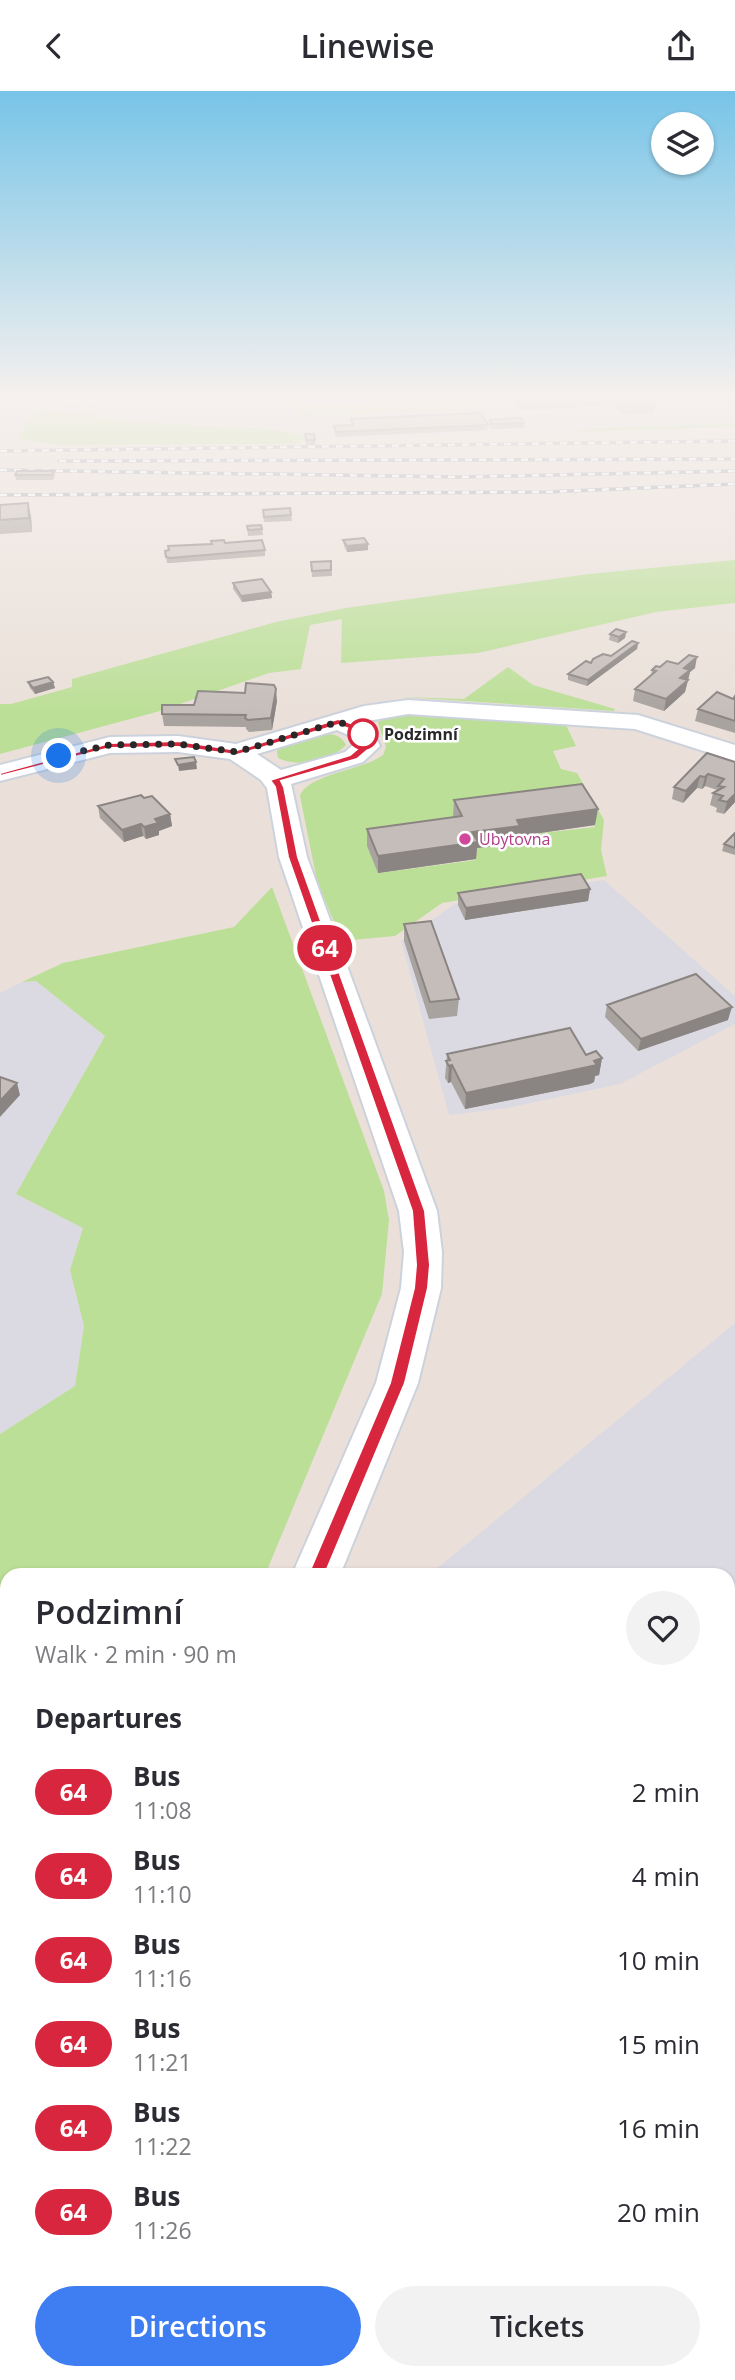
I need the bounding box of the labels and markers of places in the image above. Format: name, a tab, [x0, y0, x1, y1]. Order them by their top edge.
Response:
marker: Podzimní	[348, 719, 378, 749]
place label: Podzimní	[384, 723, 459, 745]
place label: Ubytovna	[479, 828, 551, 850]
marker: Ubytovna	[457, 831, 473, 847]

